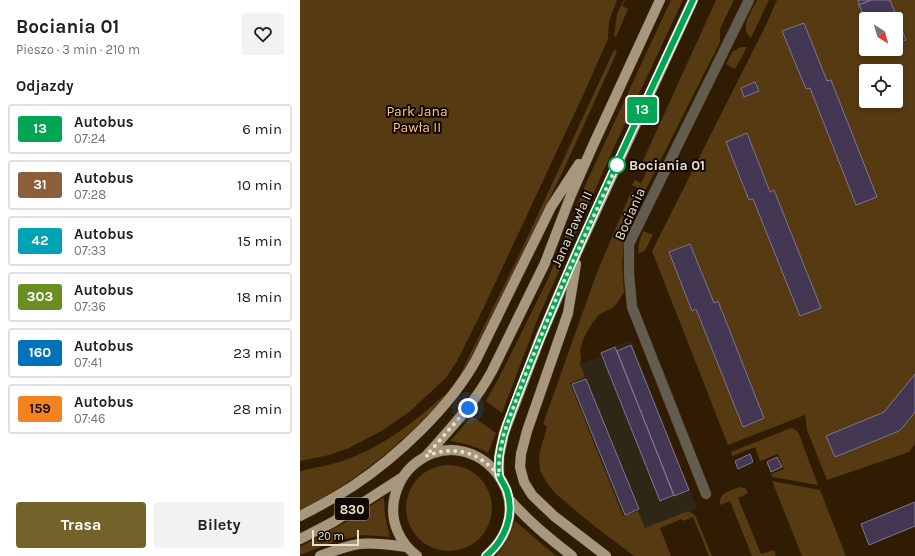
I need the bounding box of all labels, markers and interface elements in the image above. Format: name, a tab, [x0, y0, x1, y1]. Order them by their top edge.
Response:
north arrow	[859, 12, 903, 56]
map controls	[859, 12, 903, 108]
button: heart	[242, 13, 284, 55]
text: Bociania 01	[16, 16, 119, 38]
text: Pieszo · 3 min · 210 m	[16, 42, 140, 57]
button: locate	[859, 64, 903, 108]
text: Odjazdy	[16, 77, 73, 95]
line badge: 13	[624, 97, 660, 123]
text: 13	[635, 101, 649, 118]
park label: Park Jana Pawła II	[386, 103, 448, 136]
text: Autobus	[74, 113, 134, 131]
text: 13	[33, 120, 47, 137]
text: 6 min	[242, 120, 282, 138]
text: 07:24	[74, 131, 106, 146]
marker: Bociania 01	[608, 156, 626, 174]
place label: Bociania 01	[629, 157, 705, 174]
text: Autobus	[74, 169, 134, 187]
text: 31	[33, 176, 47, 193]
text: 10 min	[237, 176, 282, 194]
street label: Bociania	[611, 185, 649, 243]
text: 07:28	[74, 187, 106, 202]
street label: Jana Pawła II	[548, 188, 596, 270]
text: Autobus	[74, 225, 134, 243]
text: 42	[32, 232, 48, 249]
text: 15 min	[237, 232, 282, 250]
text: 07:33	[74, 243, 106, 258]
text: Autobus	[74, 281, 134, 299]
text: 303	[27, 288, 53, 305]
text: 18 min	[237, 288, 282, 306]
text: 07:36	[74, 299, 106, 314]
text: Autobus	[74, 337, 134, 355]
text: 160	[29, 344, 51, 361]
text: 23 min	[233, 344, 282, 362]
text: 07:41	[74, 355, 102, 370]
text: Autobus	[74, 393, 134, 411]
your location	[458, 398, 478, 418]
text: 159	[29, 400, 51, 417]
text: 28 min	[233, 400, 282, 418]
text: 07:46	[74, 411, 106, 426]
road number: 830	[335, 498, 369, 520]
button: Trasa	[16, 502, 146, 548]
button: Bilety	[154, 502, 284, 548]
scale bar	[312, 528, 359, 547]
text: 20 m	[318, 530, 344, 543]

